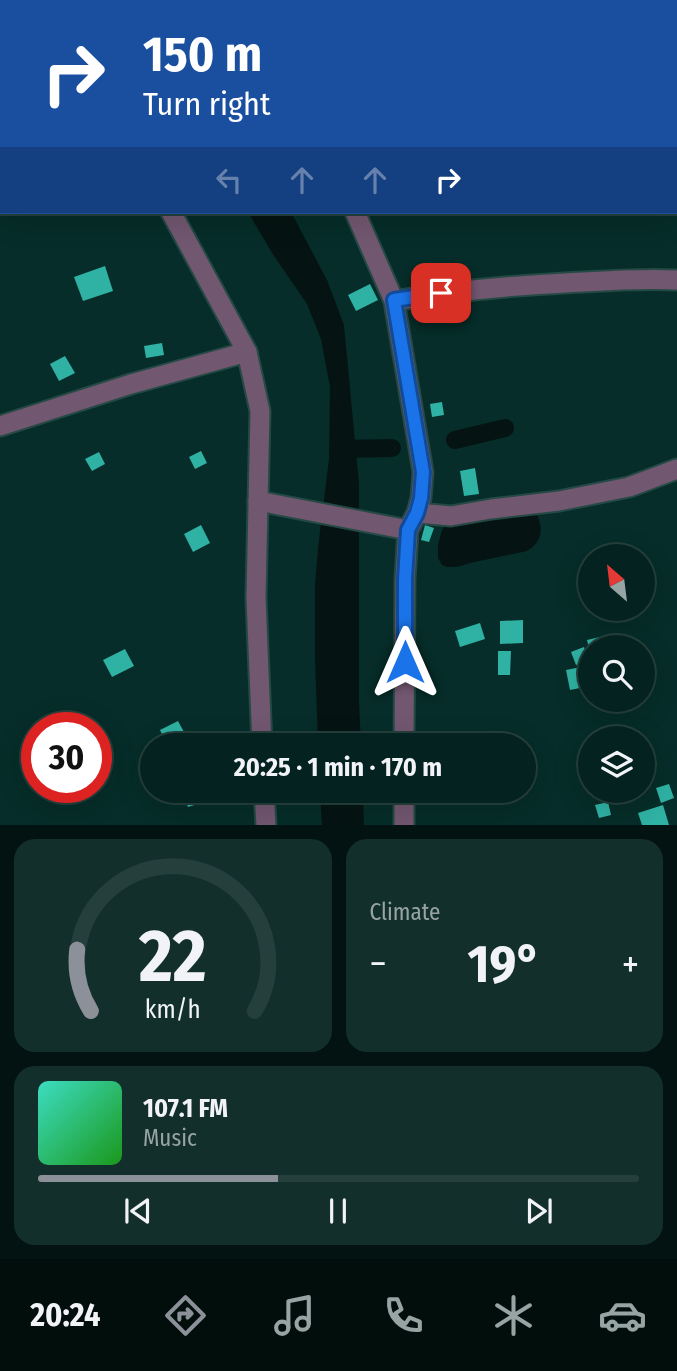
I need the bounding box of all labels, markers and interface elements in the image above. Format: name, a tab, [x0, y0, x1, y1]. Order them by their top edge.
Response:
text: 150 m	[143, 25, 262, 84]
icon: right	[28, 28, 119, 119]
text: Turn right	[143, 85, 270, 123]
icon: left	[210, 161, 248, 199]
icon: ahead	[283, 161, 321, 199]
icon: ahead	[356, 161, 394, 199]
icon: right	[429, 161, 467, 199]
pin	[411, 263, 471, 323]
icon: arrive	[422, 274, 460, 312]
north arrow	[578, 544, 654, 621]
map controls	[578, 544, 655, 803]
position arrow	[368, 625, 442, 699]
button: search	[578, 635, 655, 712]
speed limit sign: 30	[21, 712, 112, 803]
button: layers	[578, 726, 655, 803]
text: 20:25 · 1 min · 170 m	[234, 752, 442, 783]
text: Climate	[370, 898, 440, 926]
text: 22	[138, 914, 206, 1001]
text: 19°	[468, 933, 541, 996]
text: −	[370, 941, 387, 987]
text: +	[622, 941, 639, 987]
text: km/h	[145, 995, 201, 1025]
text: 107.1 FM	[143, 1093, 228, 1124]
text: Music	[143, 1124, 197, 1152]
icon: previous	[119, 1192, 157, 1230]
icon: pause	[319, 1192, 357, 1230]
icon: next	[520, 1192, 558, 1230]
icon: directions	[161, 1291, 210, 1340]
icon: music	[270, 1291, 319, 1340]
icon: phone	[379, 1291, 428, 1340]
icon: climate	[489, 1291, 538, 1340]
icon: car	[598, 1291, 647, 1340]
text: 20:24	[30, 1296, 100, 1334]

